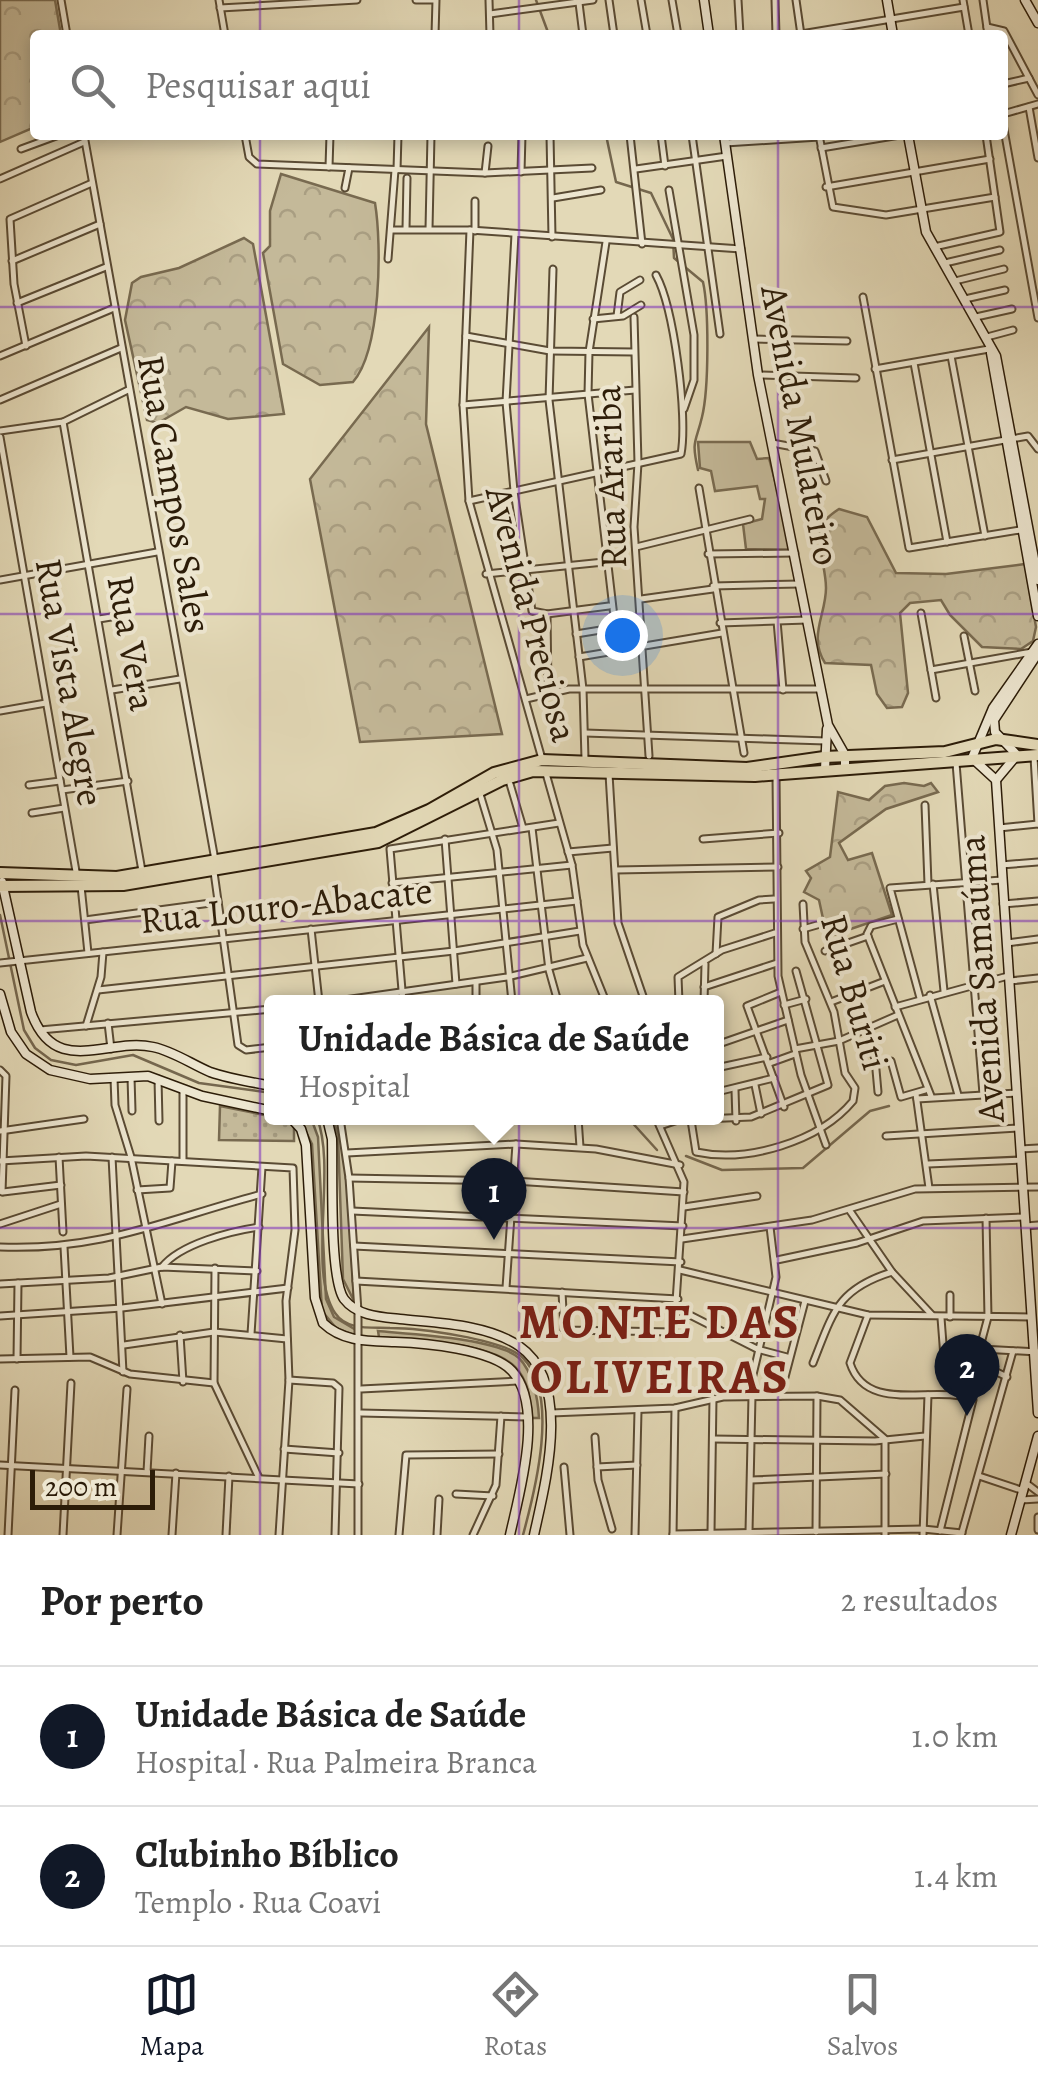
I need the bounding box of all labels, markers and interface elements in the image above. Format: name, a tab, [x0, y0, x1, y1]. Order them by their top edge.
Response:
search box	[30, 30, 1008, 140]
icon: search	[65, 58, 120, 113]
text: Pesquisar aqui	[145, 59, 371, 111]
street label: Avenida Mulateiro	[748, 280, 854, 569]
street label: Rua Campos Sales	[125, 351, 225, 637]
street label: Rua Arariba	[581, 384, 639, 570]
street label: Avenida Preciosa	[473, 480, 591, 748]
street label: Rua Vista Alegre	[23, 554, 117, 810]
street label: Rua Vera	[94, 571, 170, 715]
your location	[597, 610, 648, 661]
street label: Avenida Samaúma	[945, 833, 1017, 1126]
street label: Rua Louro-Abacate	[137, 864, 435, 946]
street label: Rua Buriti	[808, 908, 902, 1076]
popup	[264, 995, 724, 1125]
text: Unidade Básica de Saúde	[298, 1012, 690, 1064]
text: Hospital	[298, 1064, 410, 1108]
pin: 1	[462, 1158, 526, 1240]
district label: MONTE DAS OLIVEIRAS	[519, 1289, 801, 1410]
pin: 2	[934, 1334, 1000, 1416]
scale bar	[30, 1465, 155, 1510]
text: 200 m	[45, 1468, 117, 1506]
text: Por perto	[40, 1572, 204, 1629]
text: 2 resultados	[841, 1578, 998, 1622]
text: Unidade Básica de Saúde	[135, 1688, 526, 1740]
text: 1	[67, 1714, 78, 1758]
text: 1.0 km	[911, 1714, 998, 1758]
text: Hospital · Rua Palmeira Branca	[135, 1740, 537, 1784]
text: Clubinho Bíblico	[135, 1828, 399, 1880]
text: 2	[65, 1854, 80, 1898]
text: 1.4 km	[914, 1854, 998, 1898]
text: Templo · Rua Coavi	[135, 1880, 381, 1924]
tab: Mapa	[140, 1967, 204, 2065]
tab: Rotas	[484, 1967, 547, 2065]
tab: Salvos	[827, 1967, 898, 2065]

